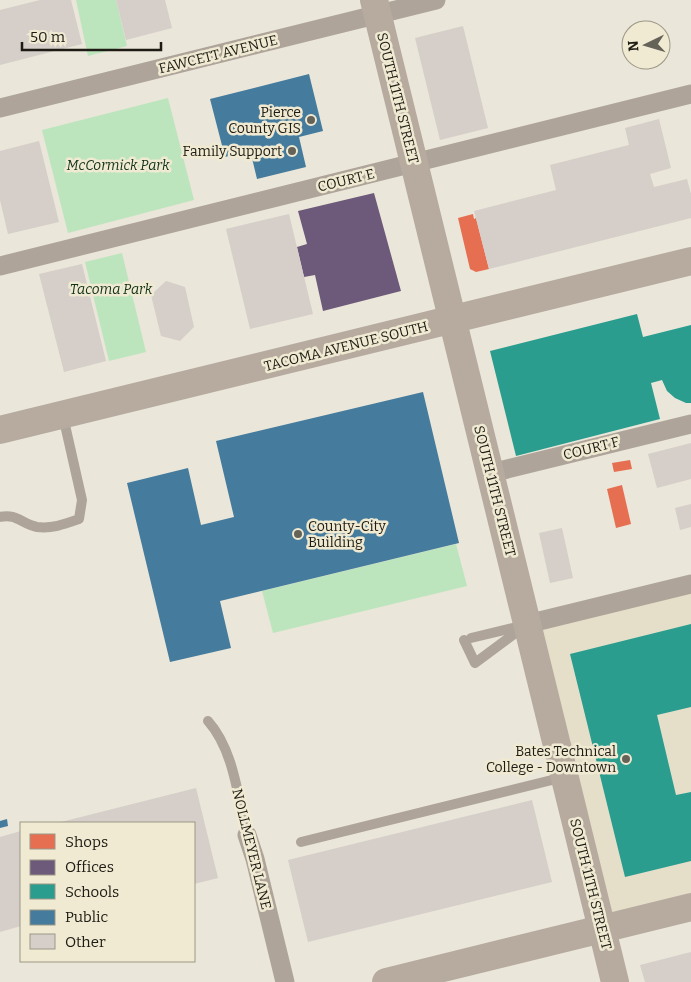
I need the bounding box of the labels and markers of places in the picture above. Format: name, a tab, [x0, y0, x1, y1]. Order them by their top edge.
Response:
place label: Pierce County GIS	[228, 104, 301, 137]
marker: Pierce County GIS	[305, 114, 317, 126]
place label: Family Support	[182, 143, 282, 160]
marker: Family Support	[286, 145, 298, 157]
place label: County-City Building	[308, 518, 387, 551]
marker: County-City Building	[292, 528, 304, 540]
place label: Bates Technical College - Downtown	[486, 743, 616, 776]
marker: Bates Technical College - Downtown	[620, 753, 632, 765]

